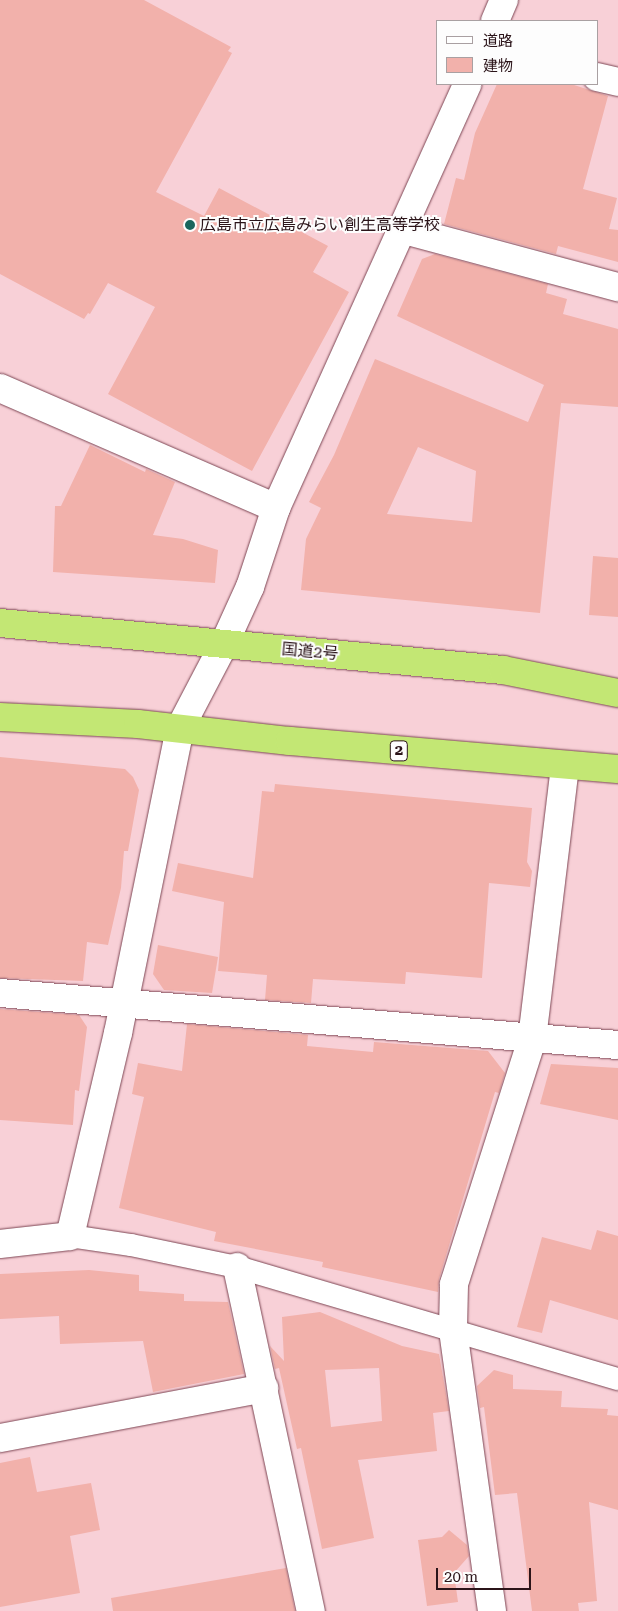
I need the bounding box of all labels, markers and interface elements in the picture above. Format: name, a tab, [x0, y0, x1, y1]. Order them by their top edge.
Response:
legend	[436, 20, 598, 85]
text: 道路	[483, 32, 513, 50]
text: 建物	[483, 57, 513, 75]
place label: 広島市立広島みらい創生高等学校	[200, 215, 440, 235]
marker: 広島市立広島みらい創生高等学校	[184, 219, 196, 231]
street label: 国道2号	[281, 640, 339, 664]
road number: 2	[389, 738, 409, 764]
scale bar	[438, 1558, 533, 1590]
text: 20 m	[444, 1568, 478, 1586]

